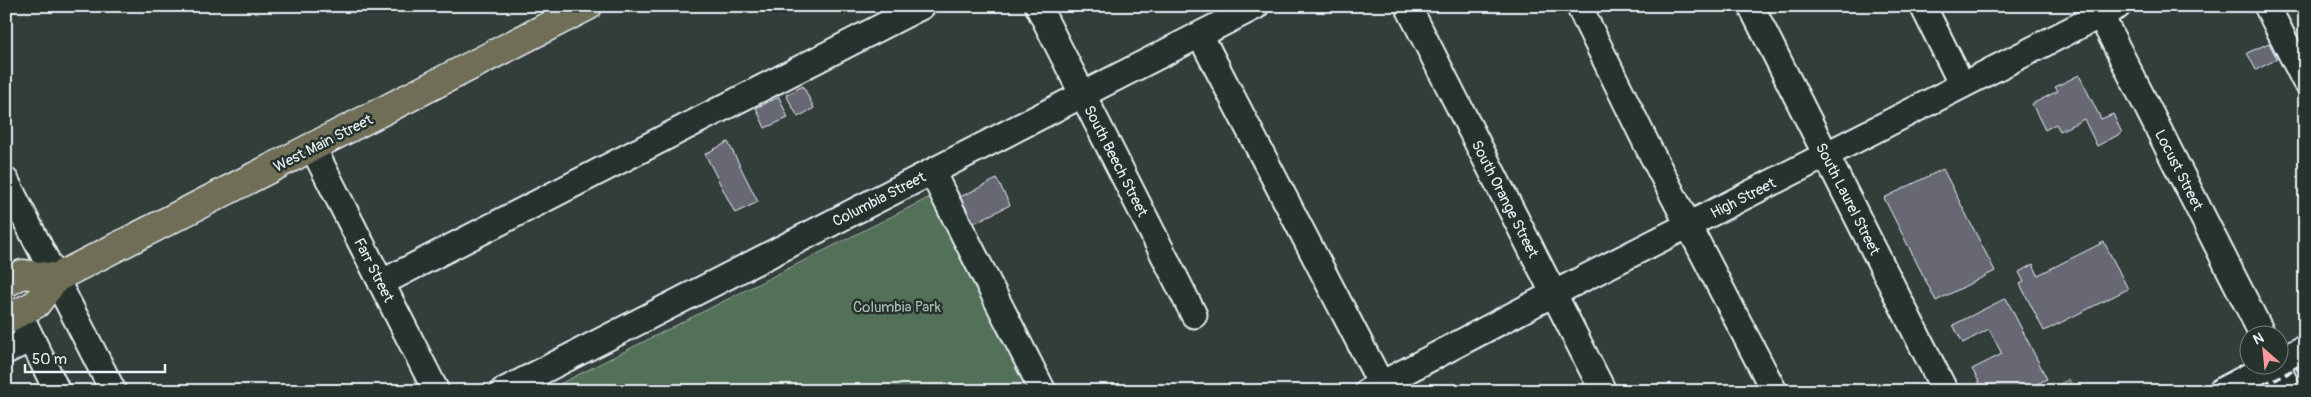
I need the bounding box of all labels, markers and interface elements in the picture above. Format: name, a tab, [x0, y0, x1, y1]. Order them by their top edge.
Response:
street label: South Beech Street	[1079, 102, 1152, 221]
street label: West Main Street	[270, 110, 377, 177]
street label: Locust Street	[2150, 127, 2208, 215]
street label: South Orange Street	[1467, 137, 1543, 262]
street label: South Laurel Street	[1811, 140, 1884, 259]
street label: Columbia Street	[829, 167, 930, 231]
street label: High Street	[1707, 173, 1780, 223]
street label: Farr Street	[349, 235, 398, 306]
park label: Columbia Park	[853, 298, 942, 317]
north arrow	[2238, 324, 2288, 374]
text: N	[2250, 329, 2266, 349]
scale bar	[25, 342, 165, 374]
text: 50 m	[32, 350, 67, 369]

